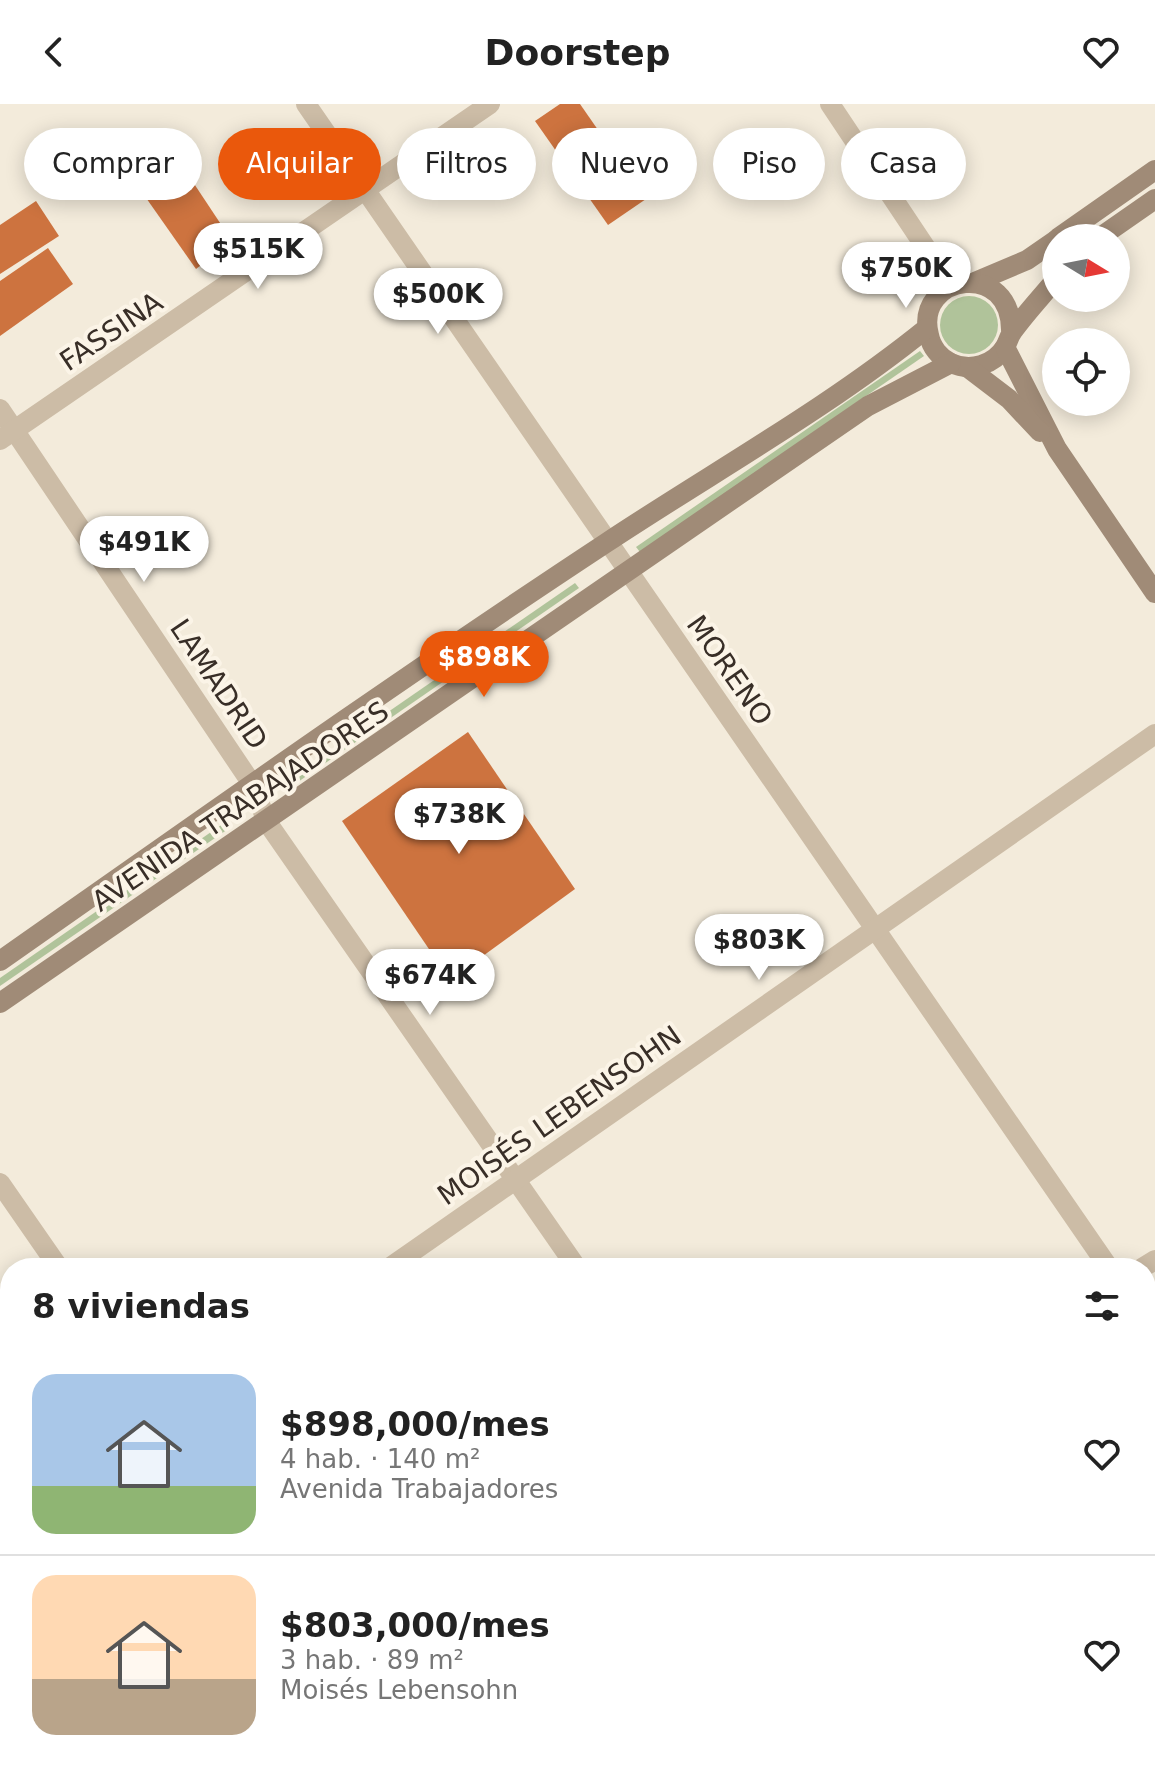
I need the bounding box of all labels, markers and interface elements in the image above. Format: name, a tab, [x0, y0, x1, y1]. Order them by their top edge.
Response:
icon: back	[32, 30, 76, 74]
icon: heart	[1079, 30, 1123, 74]
text: Doorstep	[485, 32, 670, 73]
chip: Comprar	[24, 128, 202, 200]
chip: Alquilar	[218, 128, 381, 200]
chip: Filtros	[397, 128, 536, 200]
chip: Nuevo	[552, 128, 697, 200]
chip: Piso	[713, 128, 825, 200]
chip: Casa	[841, 128, 966, 200]
pin: $515K	[202, 223, 314, 291]
north arrow	[1042, 224, 1130, 312]
map controls	[1042, 224, 1130, 416]
text: $515K	[212, 234, 304, 264]
pin: $750K	[850, 242, 962, 310]
text: $750K	[860, 253, 952, 283]
pin: $500K	[382, 268, 494, 336]
text: $500K	[392, 279, 484, 309]
street label: FASSINA	[54, 285, 169, 378]
button: locate	[1042, 328, 1130, 416]
pin: $491K	[88, 516, 200, 584]
text: $491K	[98, 527, 190, 557]
street label: MORENO	[680, 609, 779, 731]
street label: LAMADRID	[163, 613, 274, 755]
pin: $898K	[428, 631, 540, 699]
text: $898K	[438, 642, 530, 672]
street label: AVENIDA TRABAJADORES	[86, 695, 395, 918]
pin: $738K	[403, 788, 515, 856]
text: $738K	[413, 799, 505, 829]
pin: $803K	[703, 914, 815, 982]
text: $803K	[713, 925, 805, 955]
pin: $674K	[374, 949, 486, 1017]
text: $674K	[384, 960, 476, 990]
street label: MOISÉS LEBENSOHN	[431, 1018, 687, 1212]
icon: filters	[1080, 1284, 1124, 1328]
text: 8 viviendas	[32, 1286, 250, 1326]
text: $898,000/mes	[280, 1404, 550, 1444]
icon: home	[96, 1406, 192, 1502]
icon: heart	[1080, 1432, 1124, 1476]
text: 4 hab. · 140 m²	[280, 1444, 480, 1474]
text: Avenida Trabajadores	[280, 1474, 558, 1504]
text: $803,000/mes	[280, 1605, 550, 1645]
icon: home	[96, 1607, 192, 1703]
icon: heart	[1080, 1633, 1124, 1677]
text: 3 hab. · 89 m²	[280, 1645, 464, 1675]
text: Moisés Lebensohn	[280, 1675, 518, 1705]

